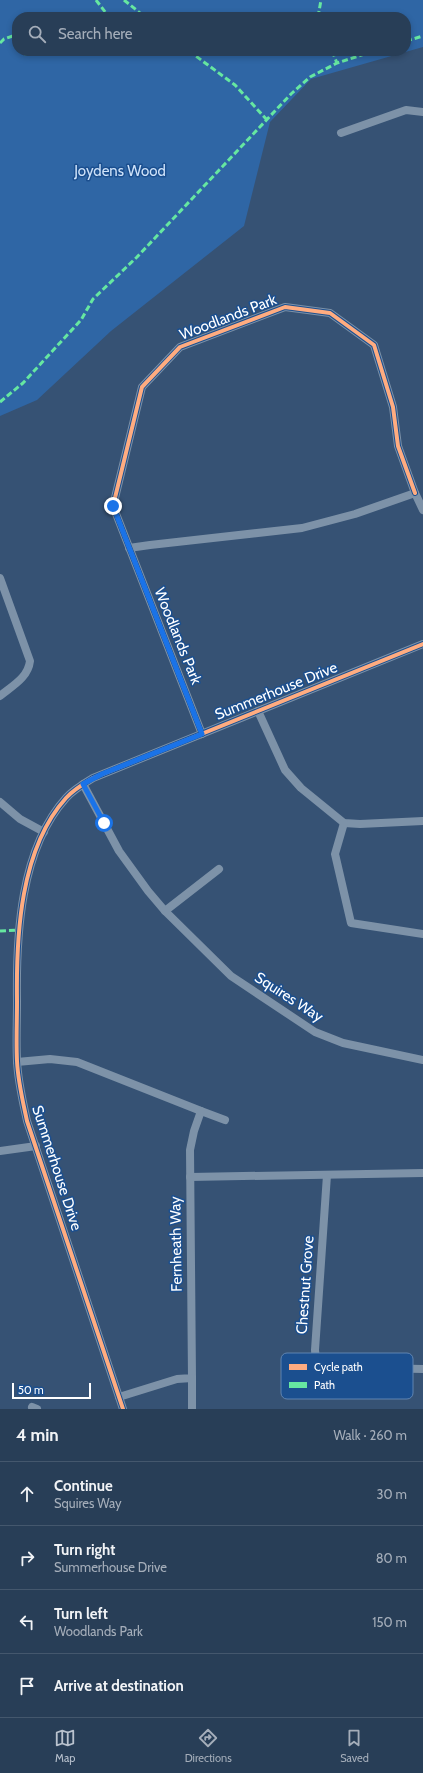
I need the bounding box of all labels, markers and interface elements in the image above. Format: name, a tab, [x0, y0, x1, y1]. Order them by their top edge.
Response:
search box	[12, 12, 411, 56]
icon: search	[26, 23, 48, 45]
text: Search here	[58, 25, 133, 43]
park label: Joydens Wood	[73, 162, 166, 180]
street label: Woodlands Park	[177, 290, 279, 344]
route end	[104, 497, 122, 515]
street label: Woodlands Park	[150, 585, 206, 687]
street label: Summerhouse Drive	[212, 658, 340, 724]
route start	[95, 814, 113, 832]
street label: Squires Way	[251, 968, 327, 1026]
street label: Summerhouse Drive	[28, 1103, 86, 1233]
street label: Fernheath Way	[166, 1196, 186, 1292]
street label: Chestnut Grove	[293, 1235, 317, 1335]
legend	[281, 1353, 413, 1399]
text: Cycle path	[314, 1360, 363, 1374]
text: Path	[314, 1378, 335, 1392]
scale bar	[12, 1381, 91, 1400]
text: 50 m	[18, 1383, 44, 1397]
text: 4 min	[16, 1425, 59, 1445]
text: Walk · 260 m	[334, 1427, 407, 1443]
text: Continue	[54, 1477, 113, 1495]
icon: ahead	[16, 1483, 38, 1505]
text: 30 m	[377, 1486, 407, 1502]
text: Squires Way	[54, 1495, 122, 1511]
text: Turn right	[54, 1541, 115, 1559]
icon: right	[16, 1547, 38, 1569]
text: 80 m	[376, 1550, 407, 1566]
text: Summerhouse Drive	[54, 1559, 167, 1575]
text: Turn left	[54, 1605, 108, 1623]
icon: left	[16, 1611, 38, 1633]
text: 150 m	[372, 1614, 407, 1630]
text: Woodlands Park	[54, 1623, 143, 1639]
icon: arrive	[16, 1675, 38, 1697]
text: Arrive at destination	[54, 1677, 184, 1695]
tab: Map	[54, 1727, 76, 1765]
tab: Directions	[185, 1727, 232, 1765]
tab: Saved	[340, 1727, 369, 1765]

